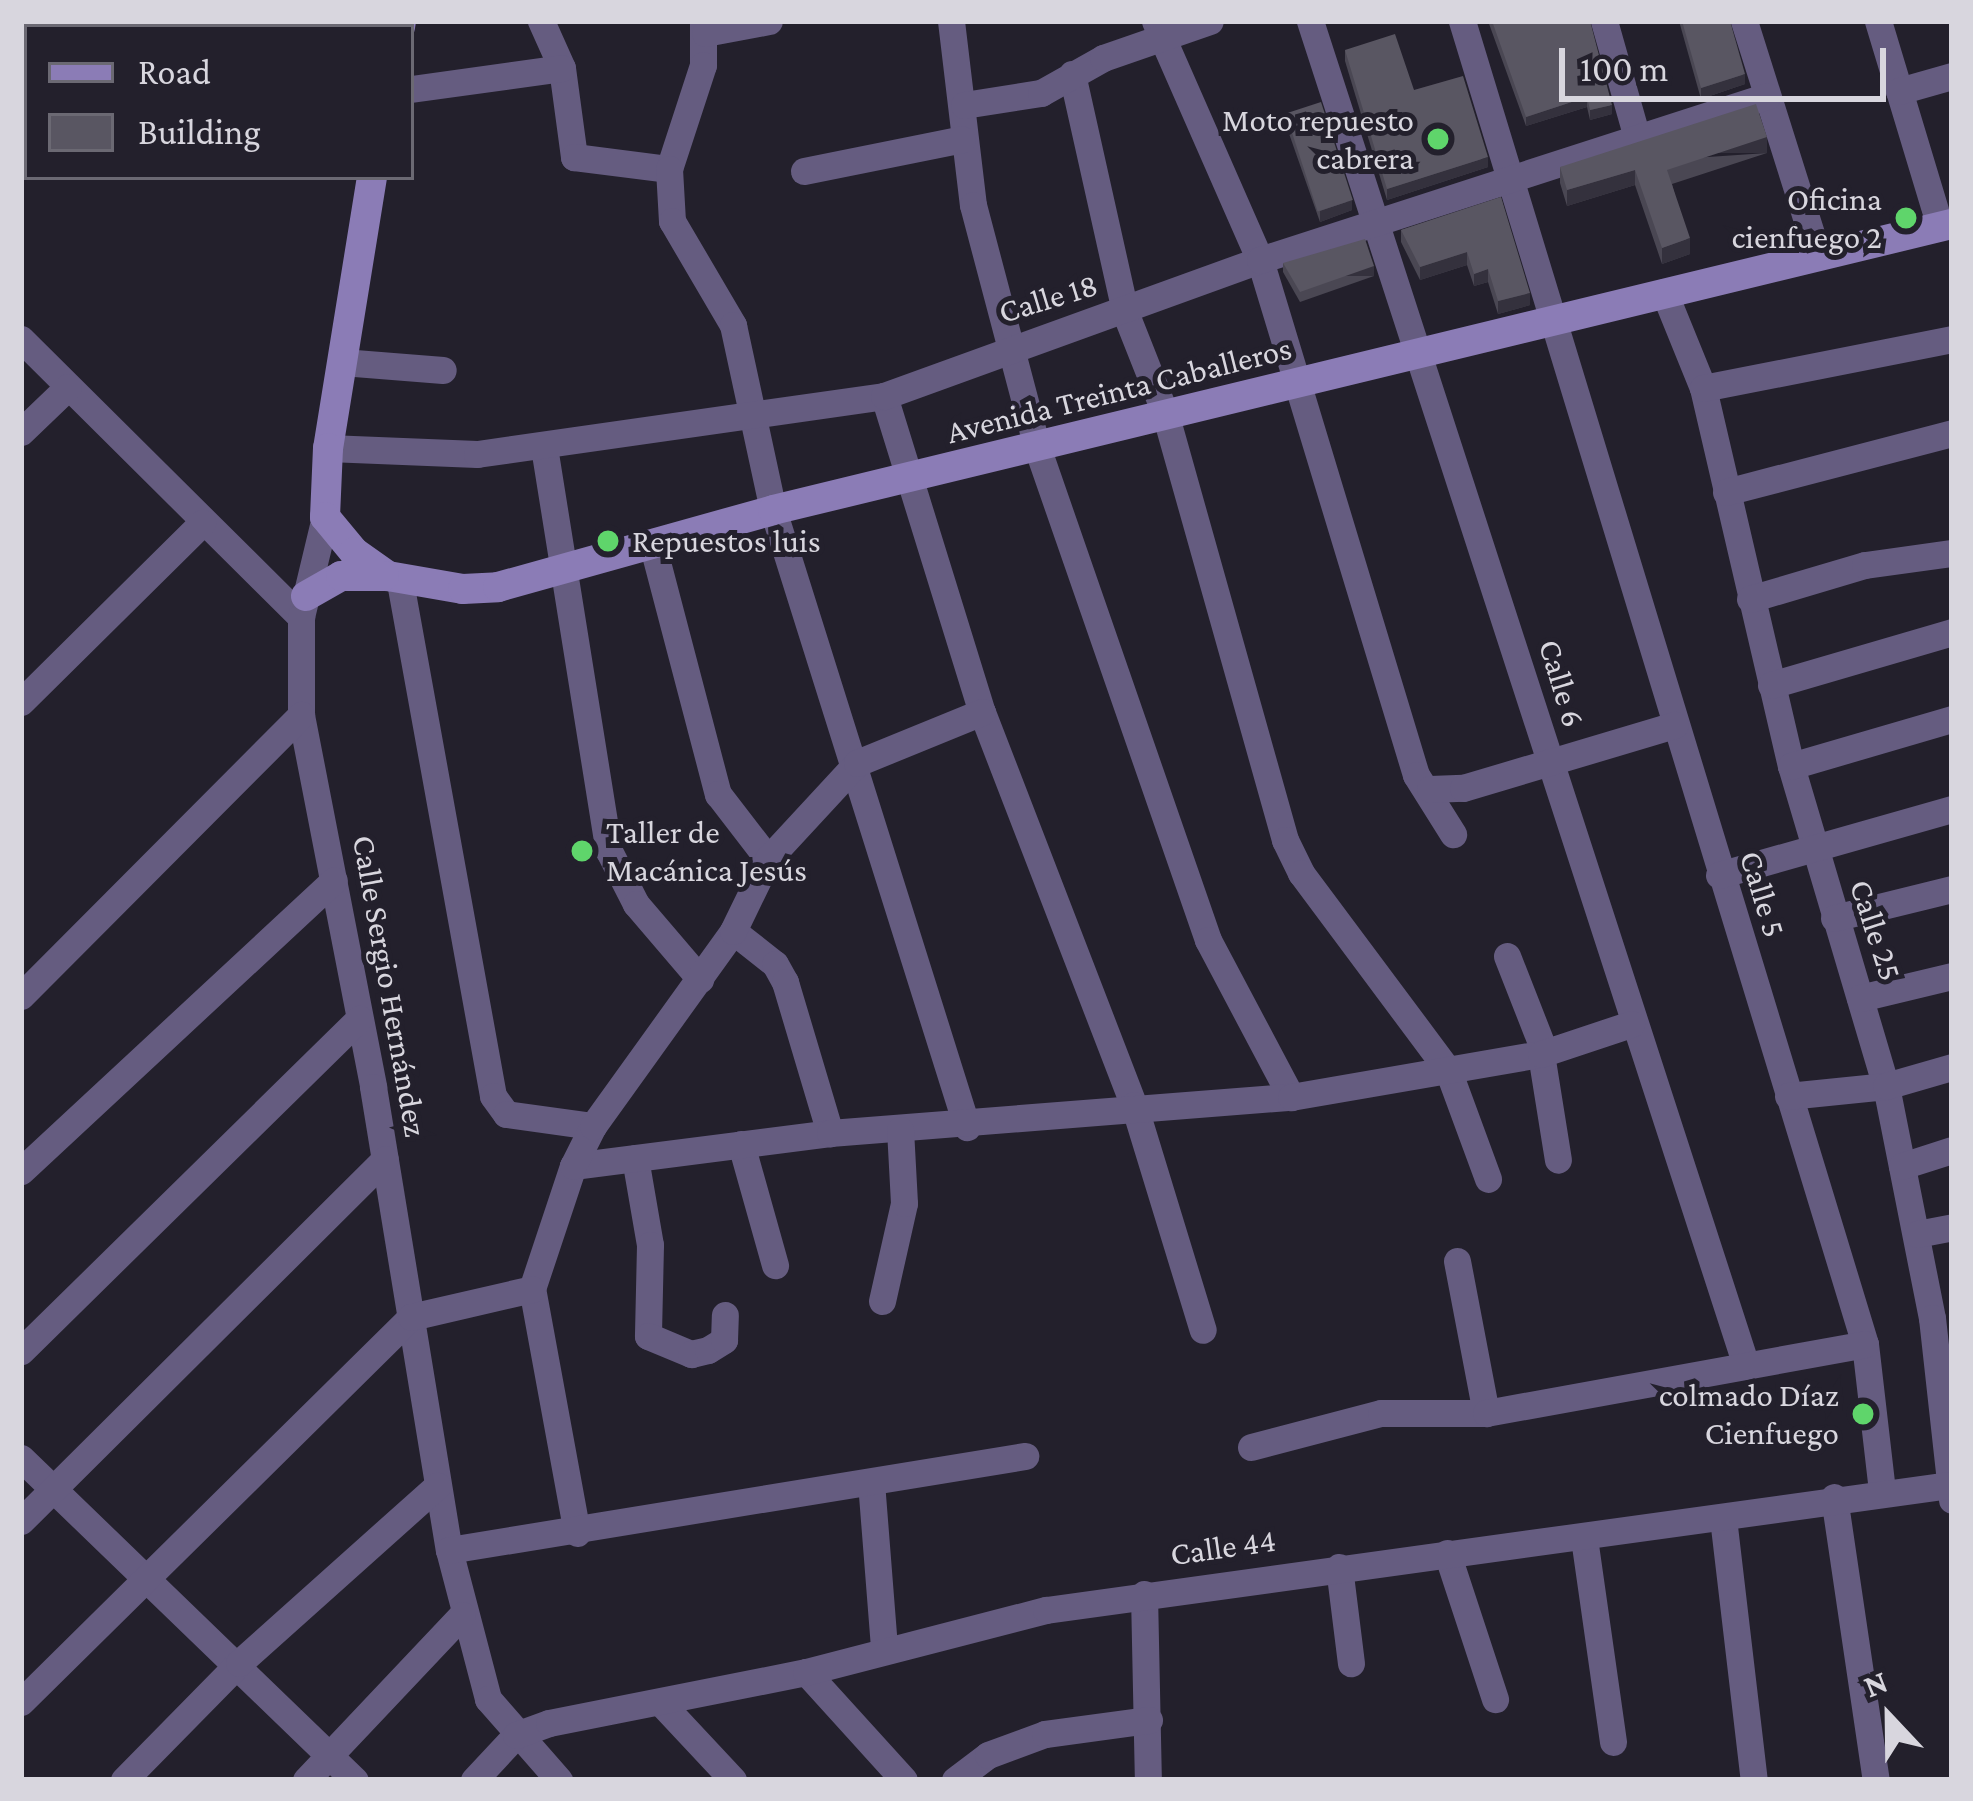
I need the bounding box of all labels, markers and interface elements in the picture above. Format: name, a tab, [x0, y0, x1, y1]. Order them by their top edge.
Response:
legend	[24, 24, 414, 180]
scale bar	[1565, 24, 1892, 98]
text: 100 m	[1580, 49, 1668, 89]
text: Road	[138, 52, 211, 92]
place label: Moto repuesto cabrera	[1222, 100, 1414, 178]
text: Building	[138, 112, 261, 152]
marker: Moto repuesto cabrera	[1425, 126, 1451, 152]
place label: Oficina cienfuego 2	[1732, 179, 1882, 257]
marker: Oficina cienfuego 2	[1893, 205, 1919, 231]
street label: Calle 18	[994, 264, 1102, 332]
street label: Avenida Treinta Caballeros	[943, 328, 1295, 452]
place label: Repuestos luis	[632, 521, 821, 561]
marker: Repuestos luis	[595, 528, 621, 554]
street label: Calle 6	[1530, 634, 1594, 732]
place label: Taller de Macánica Jesús	[606, 812, 807, 890]
street label: Calle Sergio Hernández	[344, 832, 436, 1140]
marker: Taller de Macánica Jesús	[569, 838, 595, 864]
street label: Calle 5	[1731, 846, 1795, 942]
street label: Calle 25	[1841, 874, 1911, 986]
place label: colmado Díaz Cienfuego	[1659, 1375, 1839, 1453]
marker: colmado Díaz Cienfuego	[1850, 1401, 1876, 1427]
street label: Calle 44	[1168, 1520, 1278, 1574]
north arrow	[1829, 1657, 1949, 1777]
text: N	[1858, 1662, 1893, 1705]

